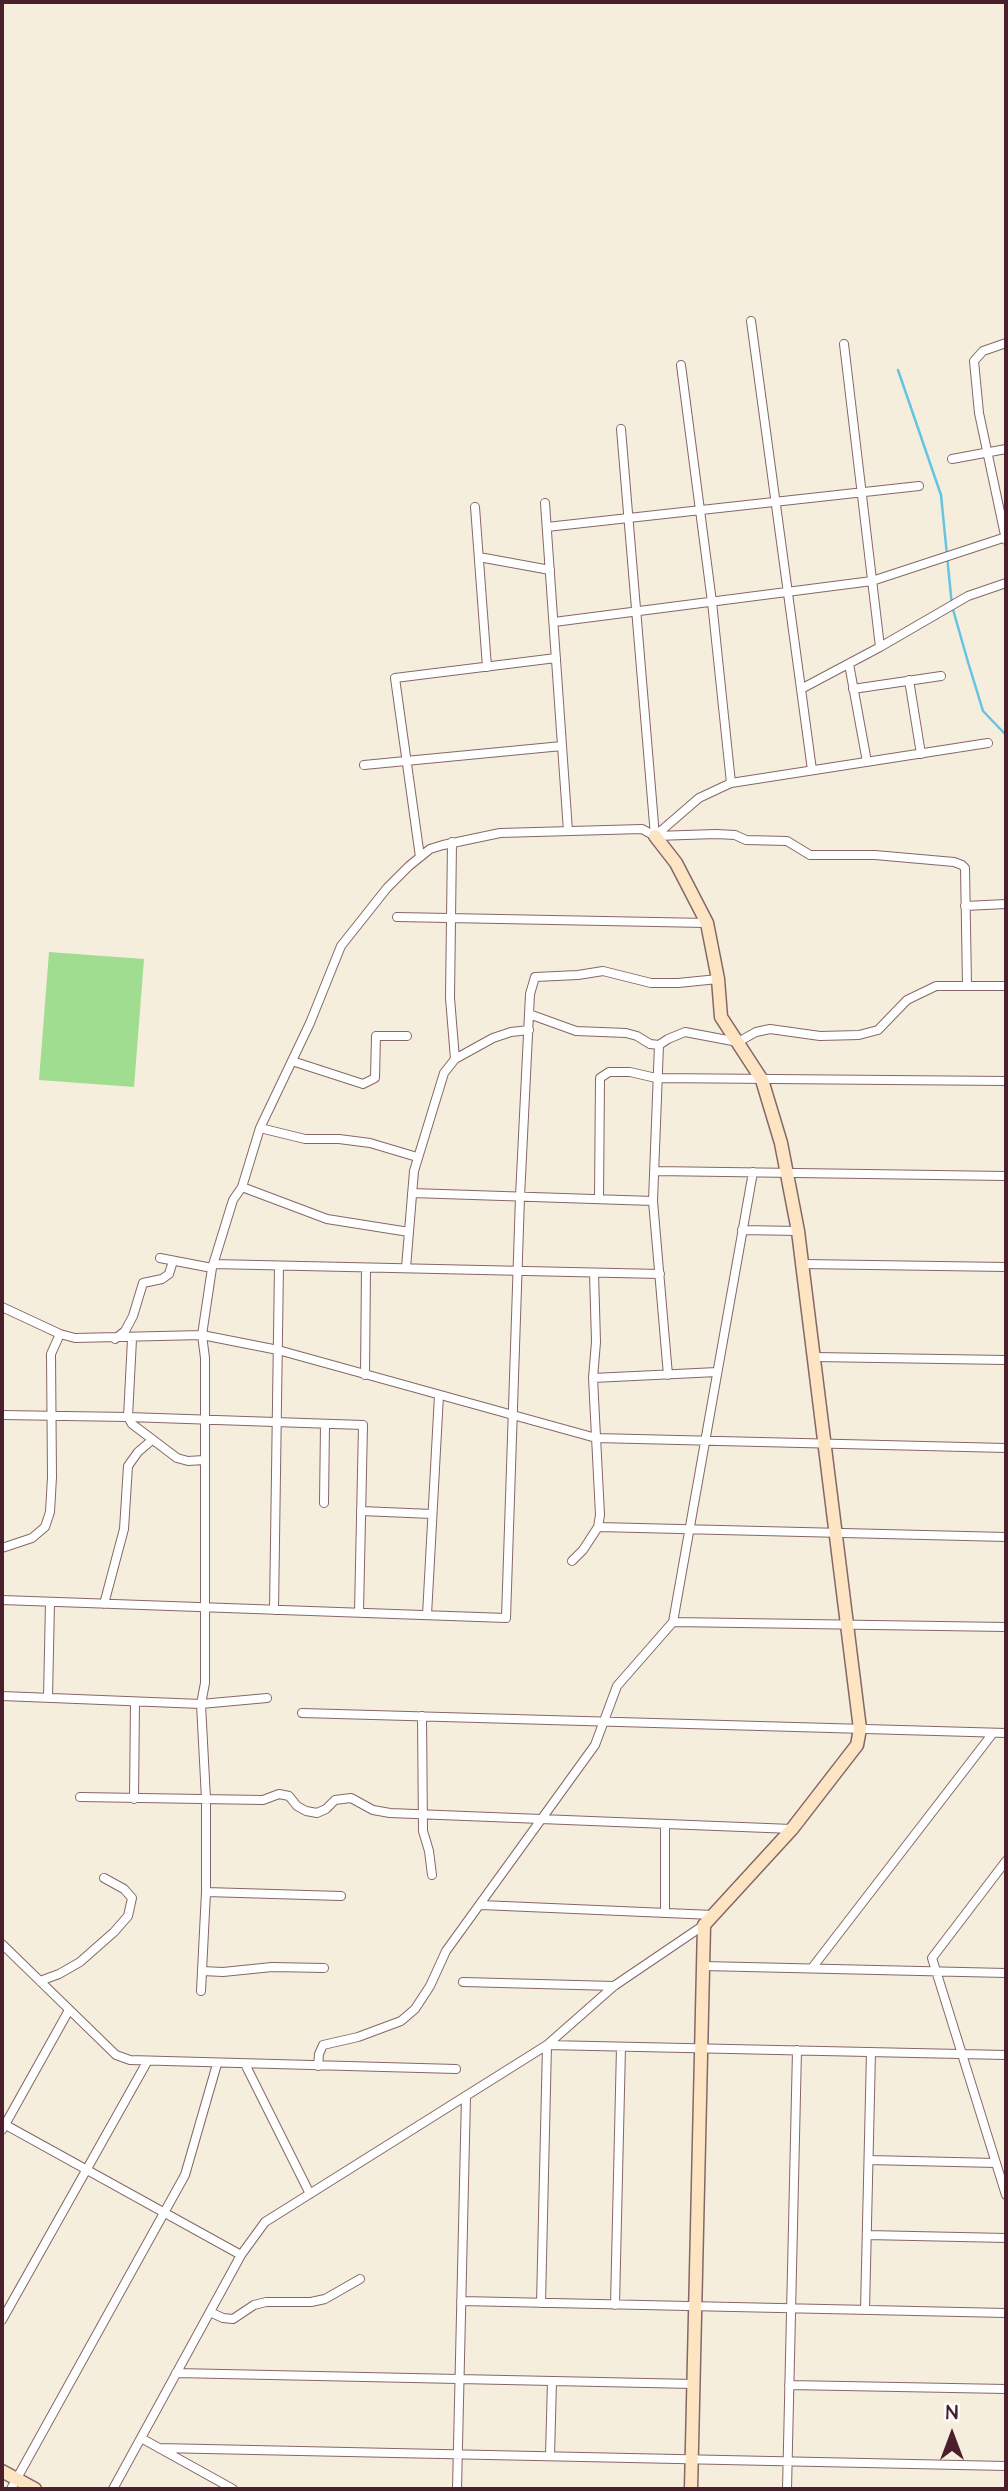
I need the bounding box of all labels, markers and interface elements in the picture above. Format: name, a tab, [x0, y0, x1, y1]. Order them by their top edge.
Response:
north arrow	[917, 2400, 987, 2470]
text: N	[946, 2400, 958, 2427]

